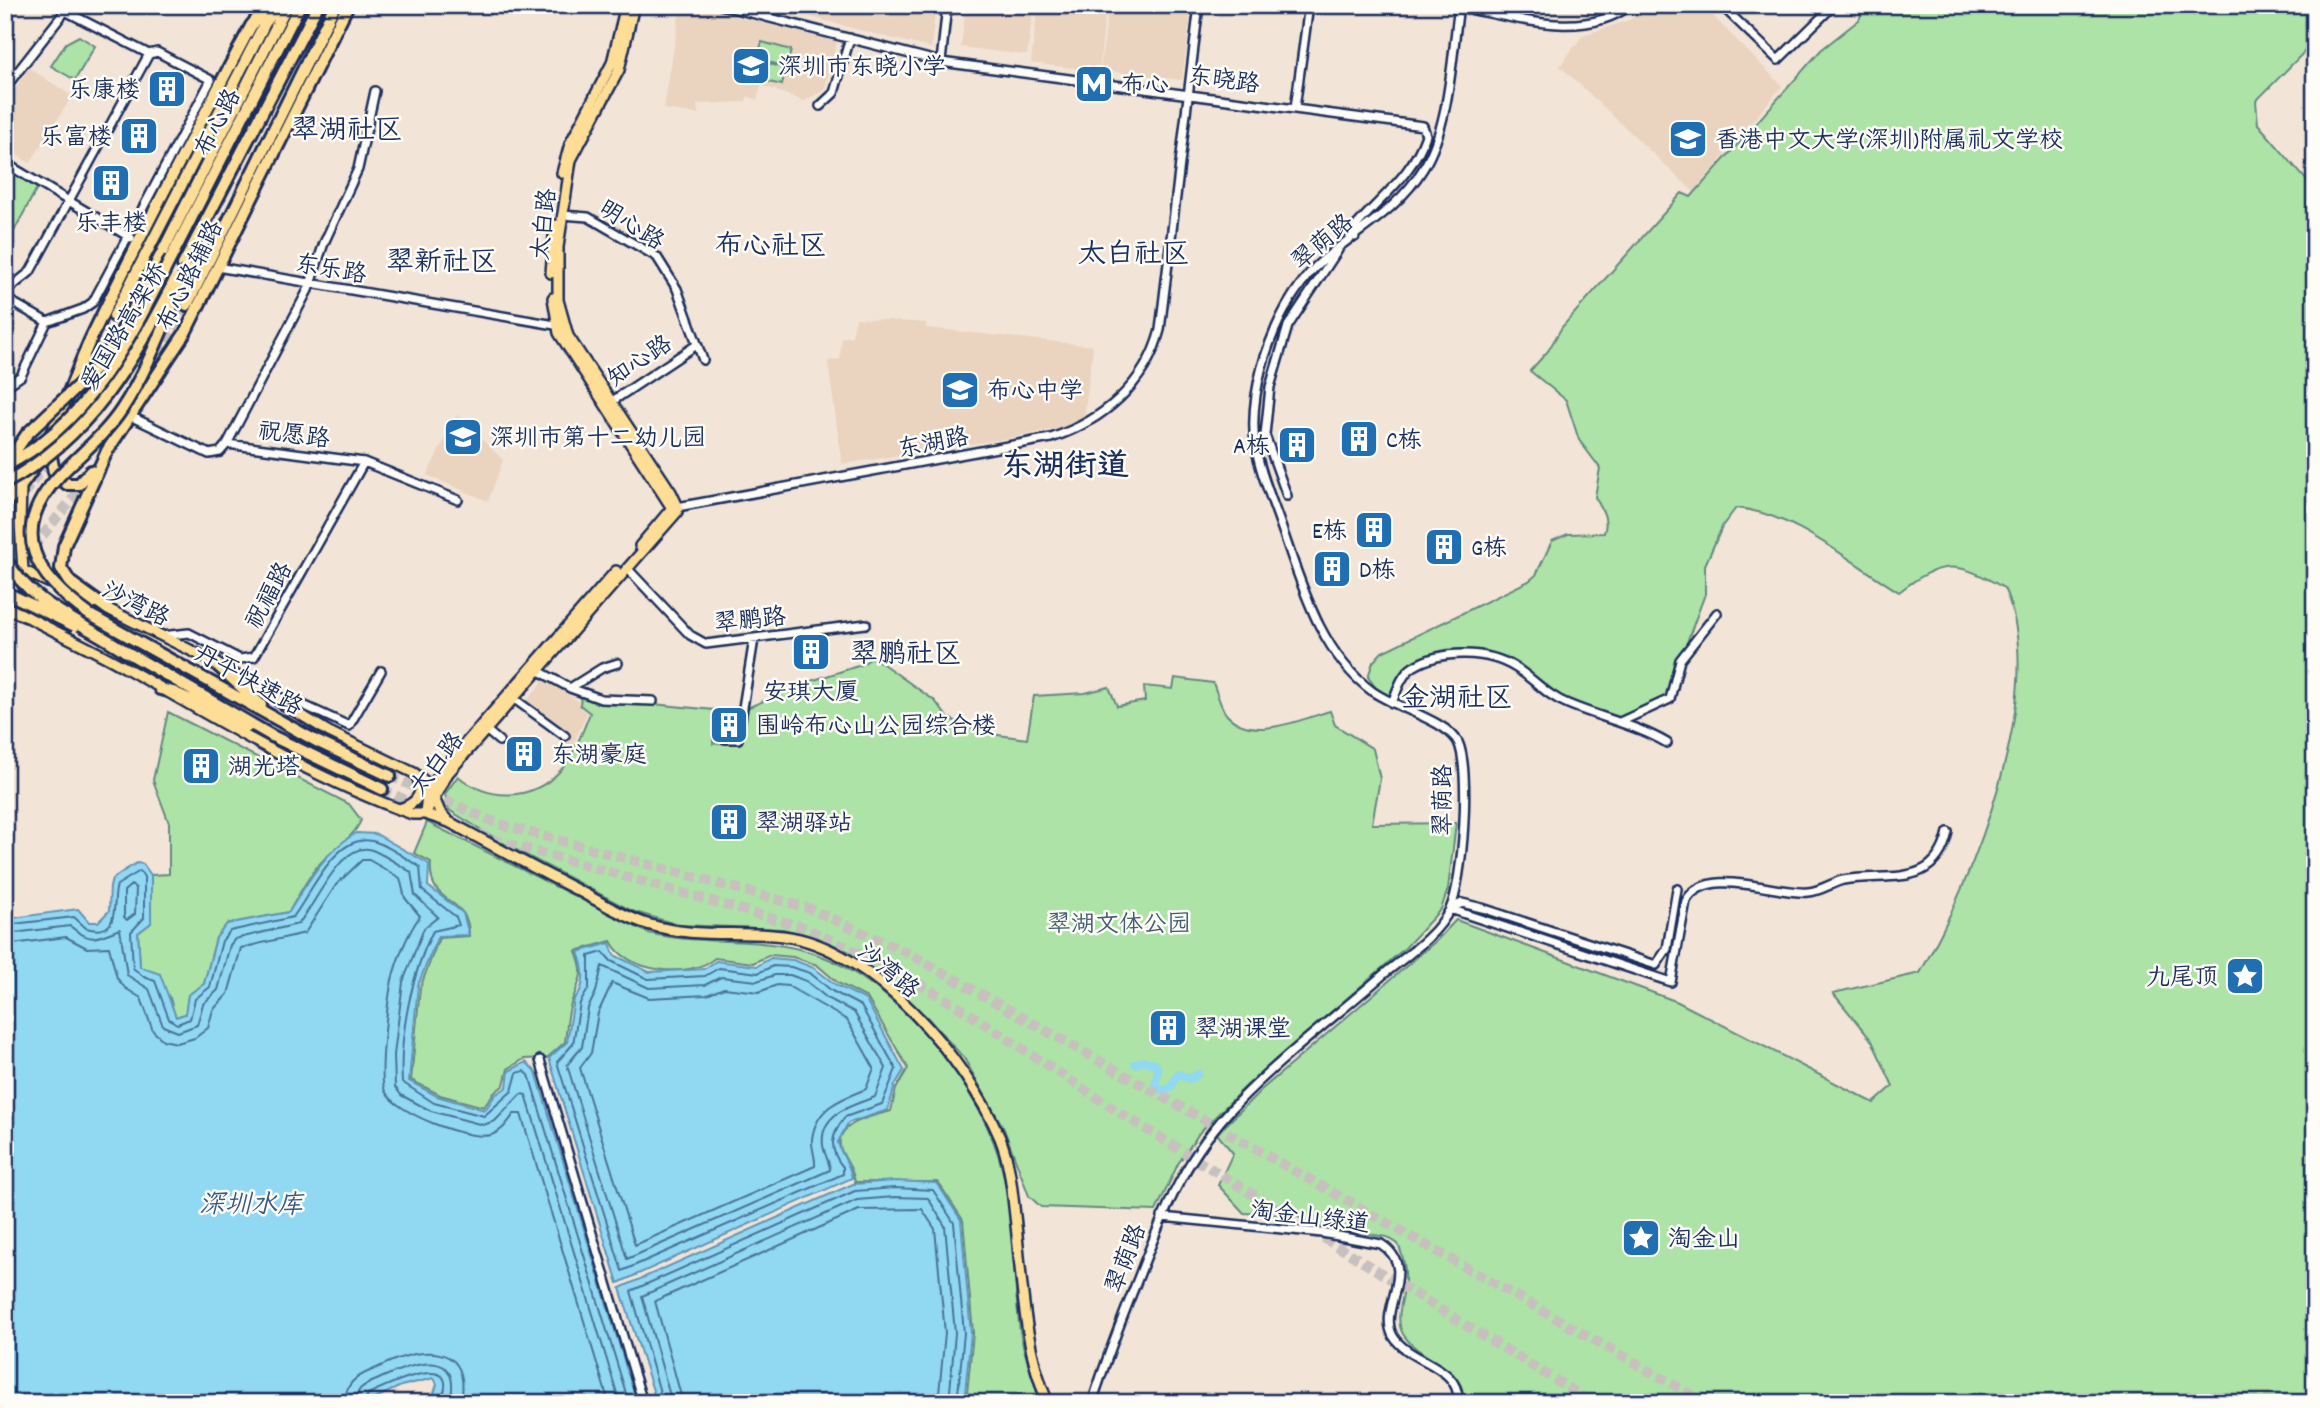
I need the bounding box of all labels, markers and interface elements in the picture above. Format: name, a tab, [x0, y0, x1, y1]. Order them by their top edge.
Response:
school or university icon: 深圳市东晓小学	[730, 45, 772, 87]
place label: 深圳市东晓小学	[778, 52, 946, 86]
street label: 东晓路	[1186, 60, 1262, 104]
metro station icon: 布心	[1073, 63, 1115, 105]
building icon: 乐康楼	[146, 68, 188, 110]
place label: 布心	[1121, 70, 1169, 104]
place label: 乐康楼	[68, 75, 140, 109]
street label: 布心路	[188, 84, 251, 163]
district label: 翠湖社区	[291, 113, 403, 153]
building icon: 乐富楼	[118, 115, 160, 157]
school or university icon: 香港中文大学(深圳)附属礼文学校	[1667, 118, 1709, 160]
place label: 乐富楼	[40, 122, 112, 156]
place label: 香港中文大学(深圳)附属礼文学校	[1715, 125, 2063, 159]
building icon: 乐丰楼	[90, 162, 132, 204]
street label: 太白路	[525, 187, 567, 262]
street label: 明心路	[591, 193, 670, 260]
street label: 翠荫路	[1285, 207, 1362, 279]
place label: 乐丰楼	[75, 208, 147, 242]
street label: 布心路辅路	[150, 215, 233, 338]
district label: 布心社区	[715, 229, 827, 269]
district label: 太白社区	[1078, 237, 1190, 277]
district label: 翠新社区	[386, 245, 498, 285]
street label: 东乐路	[292, 248, 369, 294]
street label: 爱国路高架桥	[74, 257, 177, 398]
street label: 知心路	[601, 328, 680, 397]
school or university icon: 布心中学	[939, 369, 981, 411]
place label: 布心中学	[987, 376, 1083, 410]
street label: 祝愿路	[256, 416, 331, 458]
school or university icon: 深圳市第十二幼儿园	[442, 416, 484, 458]
building icon: C栋	[1338, 418, 1380, 460]
street label: 东湖路	[895, 421, 972, 469]
place label: 深圳市第十二幼儿园	[490, 423, 706, 457]
building icon: A栋	[1276, 424, 1318, 466]
place label: C栋	[1386, 425, 1422, 459]
place label: A栋	[1233, 431, 1270, 465]
district label: 东湖街道	[1001, 446, 1129, 492]
building icon: E栋	[1353, 509, 1395, 551]
place label: E栋	[1312, 516, 1347, 550]
building icon: G栋	[1423, 526, 1465, 568]
place label: G栋	[1471, 533, 1507, 567]
building icon: D栋	[1311, 548, 1353, 590]
place label: D栋	[1359, 555, 1395, 589]
street label: 祝福路	[239, 557, 303, 636]
street label: 沙湾路	[95, 575, 174, 637]
street label: 翠鹏路	[713, 601, 788, 643]
building icon: 安琪大厦	[790, 631, 832, 673]
district label: 翠鹏社区	[850, 637, 962, 677]
street label: 丹平快速路	[187, 638, 308, 726]
place label: 安琪大厦	[763, 677, 859, 711]
district label: 金湖社区	[1401, 681, 1513, 721]
building icon: 围岭布心山公园综合楼	[708, 704, 750, 746]
place label: 围岭布心山公园综合楼	[756, 711, 996, 745]
street label: 太白路	[403, 726, 474, 804]
building icon: 东湖豪庭	[503, 733, 545, 775]
place label: 东湖豪庭	[551, 740, 647, 774]
building icon: 湖光塔	[180, 745, 222, 787]
place label: 湖光塔	[228, 752, 300, 786]
street label: 翠荫路	[1428, 764, 1462, 836]
building icon: 翠湖驿站	[708, 801, 750, 843]
place label: 翠湖驿站	[756, 808, 852, 842]
park label: 翠湖文体公园	[1047, 909, 1191, 943]
street label: 沙湾路	[848, 936, 926, 1008]
place icon: 九尾顶	[2224, 955, 2266, 997]
place label: 九尾顶	[2146, 962, 2218, 996]
building icon: 翠湖课堂	[1147, 1007, 1189, 1049]
place label: 翠湖课堂	[1195, 1014, 1291, 1048]
water label: 深圳水库	[199, 1188, 305, 1225]
street label: 淘金山绿道	[1248, 1195, 1371, 1243]
place icon: 淘金山	[1620, 1217, 1662, 1259]
street label: 翠荫路	[1099, 1219, 1157, 1299]
place label: 淘金山	[1668, 1224, 1740, 1258]

